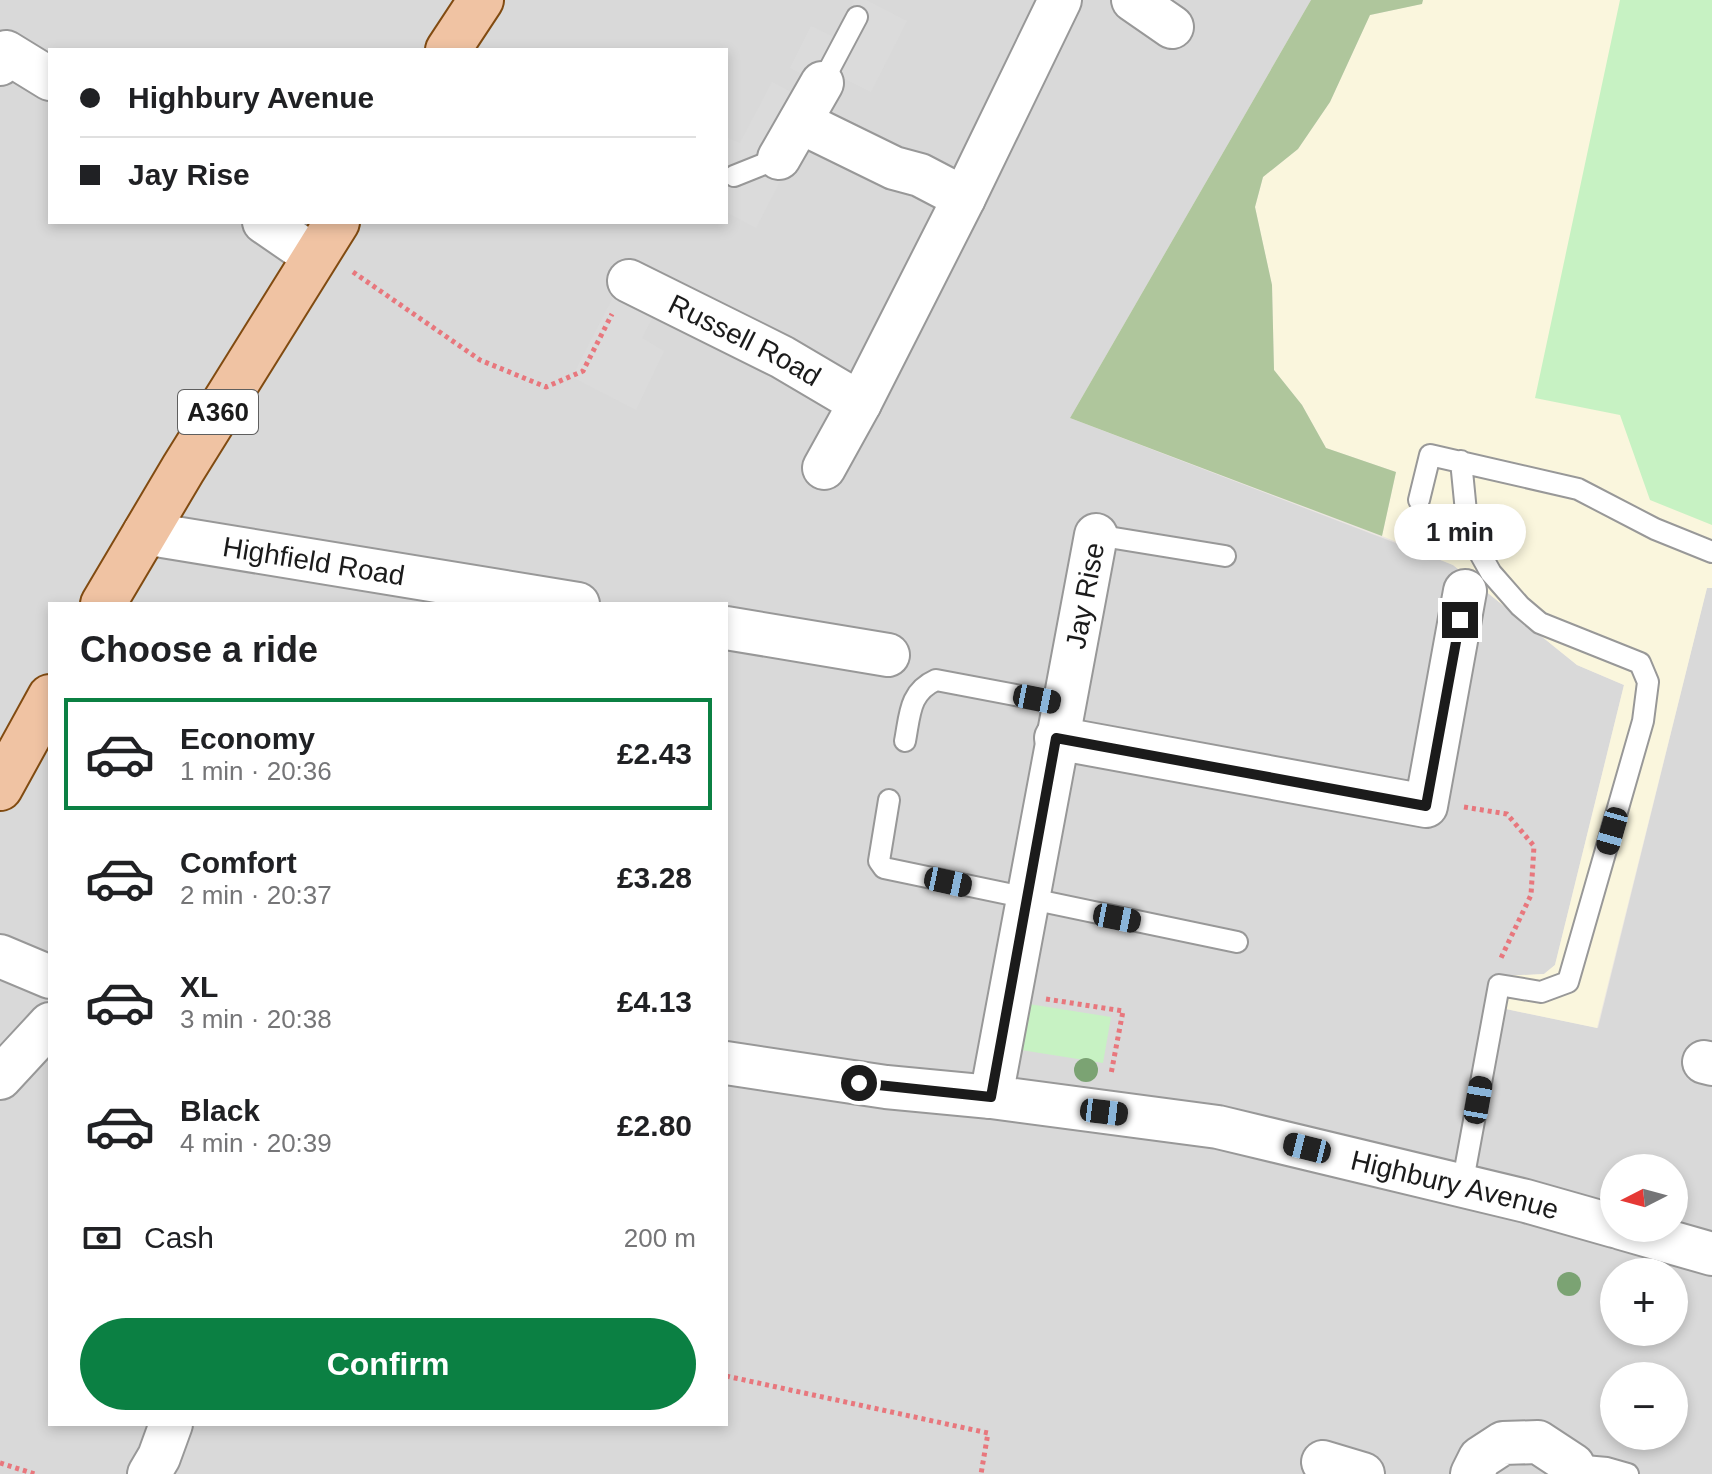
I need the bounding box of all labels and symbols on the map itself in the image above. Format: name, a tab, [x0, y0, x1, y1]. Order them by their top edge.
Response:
street label: Russell Road	[664, 288, 826, 392]
road number: A360	[178, 390, 258, 434]
callout: 1 min	[1394, 504, 1526, 560]
street label: Highfield Road	[221, 531, 407, 591]
street label: Jay Rise	[1060, 540, 1110, 651]
route end	[1442, 602, 1478, 638]
car	[1011, 683, 1063, 715]
car	[1594, 805, 1630, 857]
car	[922, 865, 974, 899]
car	[1091, 902, 1143, 934]
route start	[841, 1065, 877, 1101]
car	[1462, 1074, 1494, 1126]
car	[1079, 1097, 1129, 1127]
car	[1281, 1131, 1333, 1165]
street label: Highbury Avenue	[1348, 1144, 1562, 1225]
north arrow	[1600, 1154, 1688, 1242]

